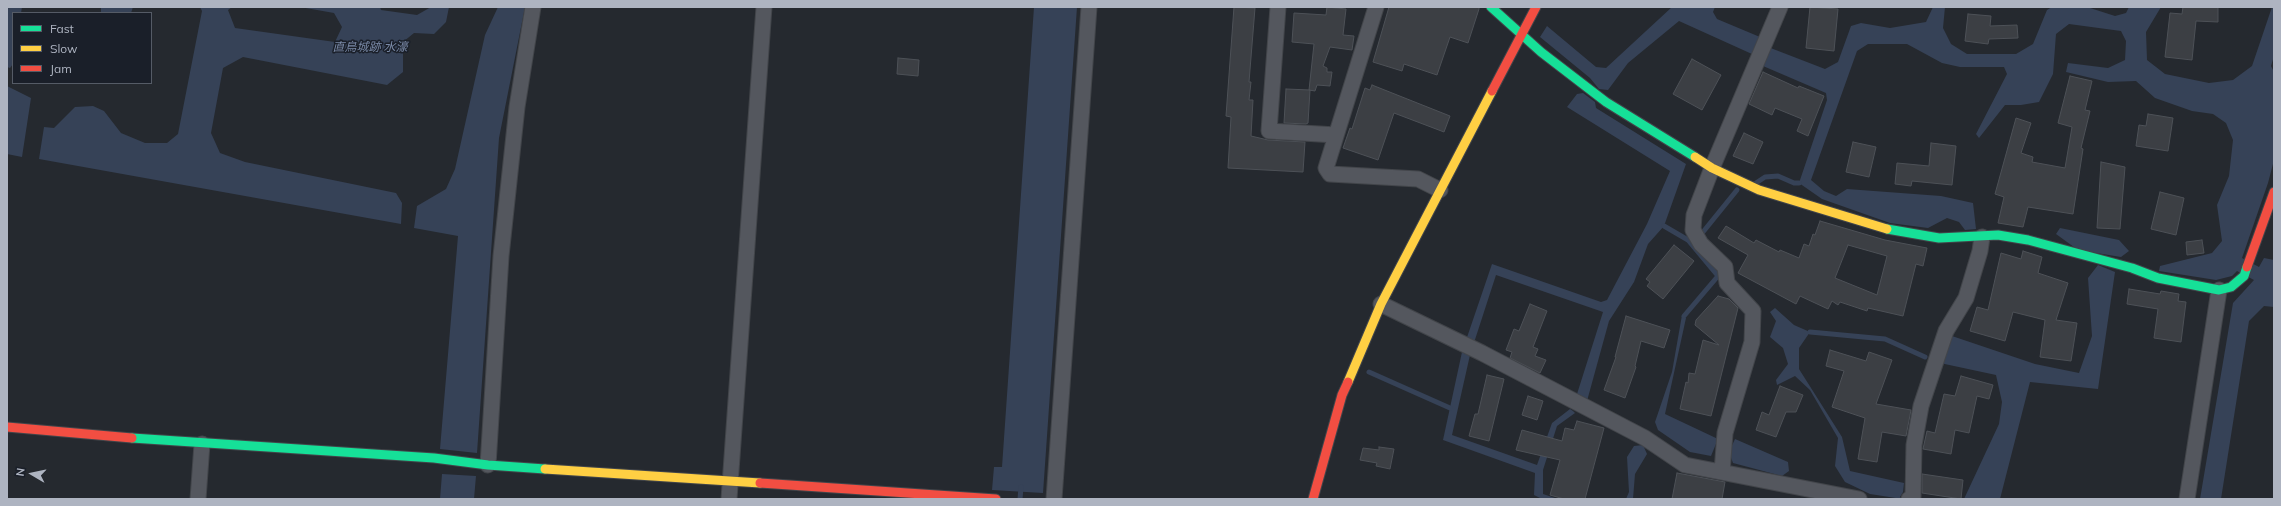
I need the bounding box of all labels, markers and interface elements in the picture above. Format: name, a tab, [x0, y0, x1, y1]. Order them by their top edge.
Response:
legend	[12, 12, 152, 84]
text: Fast	[50, 21, 74, 36]
water label: 直鳥城跡 水濠	[332, 40, 408, 54]
text: Slow	[50, 41, 78, 56]
text: Jam	[50, 61, 72, 76]
north arrow	[12, 454, 52, 494]
text: N	[13, 467, 28, 477]

